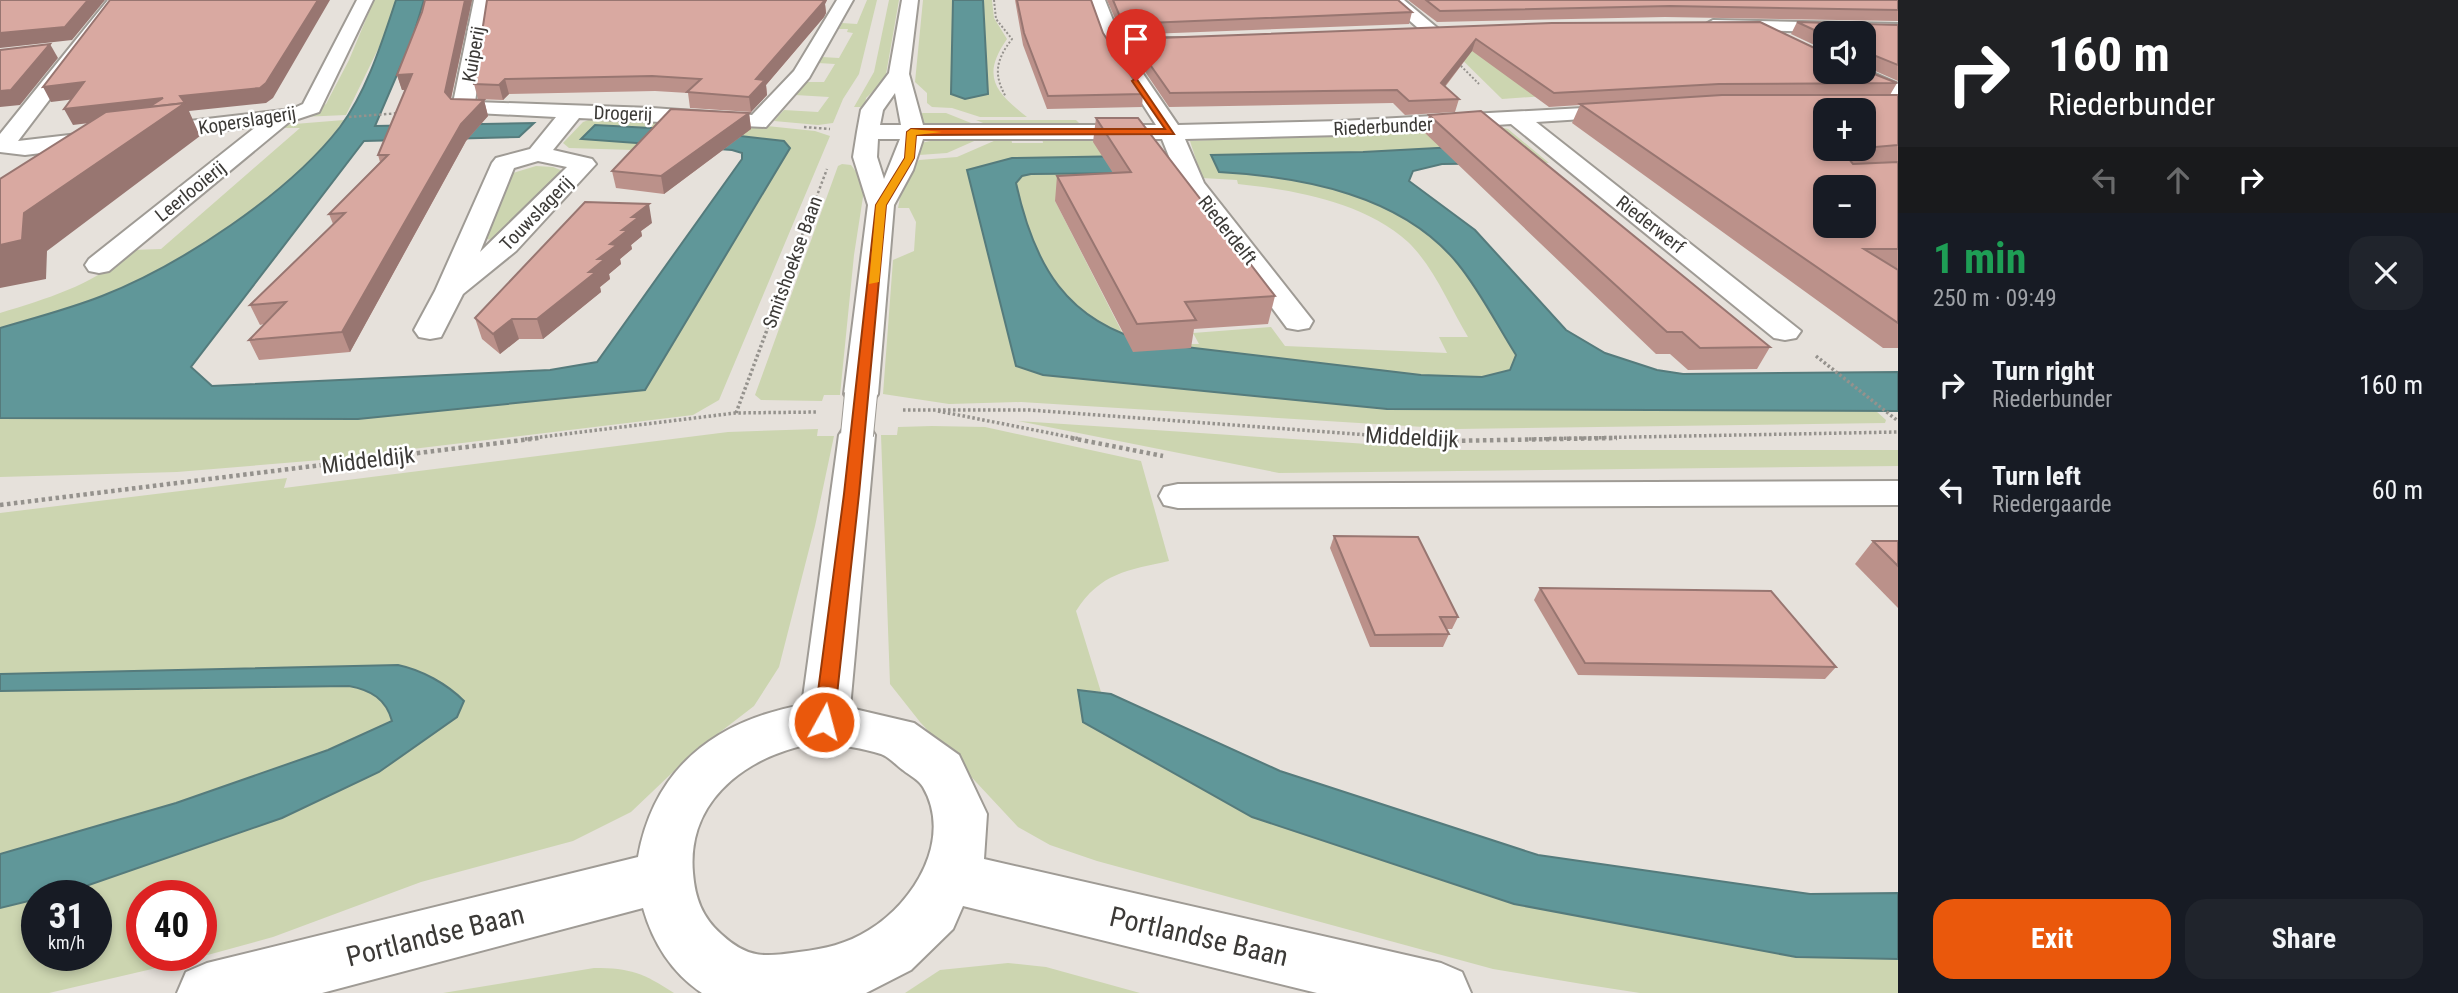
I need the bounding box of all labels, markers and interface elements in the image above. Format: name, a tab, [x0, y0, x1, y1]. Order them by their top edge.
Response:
pin	[1106, 9, 1166, 81]
icon: arrive	[1117, 20, 1155, 58]
map controls	[1813, 21, 1876, 238]
button: sound	[1813, 21, 1876, 84]
street label: Kuiperij	[457, 24, 490, 84]
text: 160 m	[2048, 26, 2170, 83]
icon: right	[1933, 28, 2024, 119]
text: Riederbunder	[2048, 85, 2215, 123]
button: +	[1813, 98, 1876, 161]
street label: Koperslagerij	[197, 101, 298, 140]
street label: Drogerij	[593, 101, 653, 126]
street label: Riederbunder	[1333, 112, 1433, 141]
street label: Leerlooierij	[151, 156, 230, 227]
icon: left	[2086, 161, 2124, 199]
icon: ahead	[2159, 161, 2197, 199]
icon: right	[2232, 161, 2270, 199]
street label: Touwslagerij	[495, 171, 578, 255]
button: −	[1813, 175, 1876, 238]
street label: Riederwerf	[1612, 190, 1690, 258]
street label: Riederdelft	[1193, 191, 1262, 270]
street label: Smitshoekse Baan	[758, 193, 827, 331]
text: 1 min	[1933, 234, 2026, 283]
button: close	[2349, 236, 2423, 310]
text: 250 m · 09:49	[1933, 285, 2057, 312]
text: Turn right	[1992, 356, 2094, 386]
icon: right	[1933, 366, 1971, 404]
text: 160 m	[2359, 370, 2423, 400]
text: Riederbunder	[1992, 386, 2112, 413]
street label: Middeldijk	[1364, 422, 1460, 453]
street label: Middeldijk	[320, 441, 417, 480]
text: Turn left	[1992, 461, 2081, 491]
icon: left	[1933, 471, 1971, 509]
text: 60 m	[2372, 475, 2423, 505]
text: Riedergaarde	[1992, 491, 2112, 518]
position arrow	[787, 685, 861, 759]
speed limit sign: 40	[126, 880, 217, 971]
text: 31	[49, 896, 84, 937]
street label: Portlandse Baan	[343, 897, 528, 974]
button: Exit	[1933, 899, 2171, 979]
button: Share	[2185, 899, 2423, 979]
street label: Portlandse Baan	[1106, 900, 1291, 973]
text: km/h	[48, 932, 85, 953]

